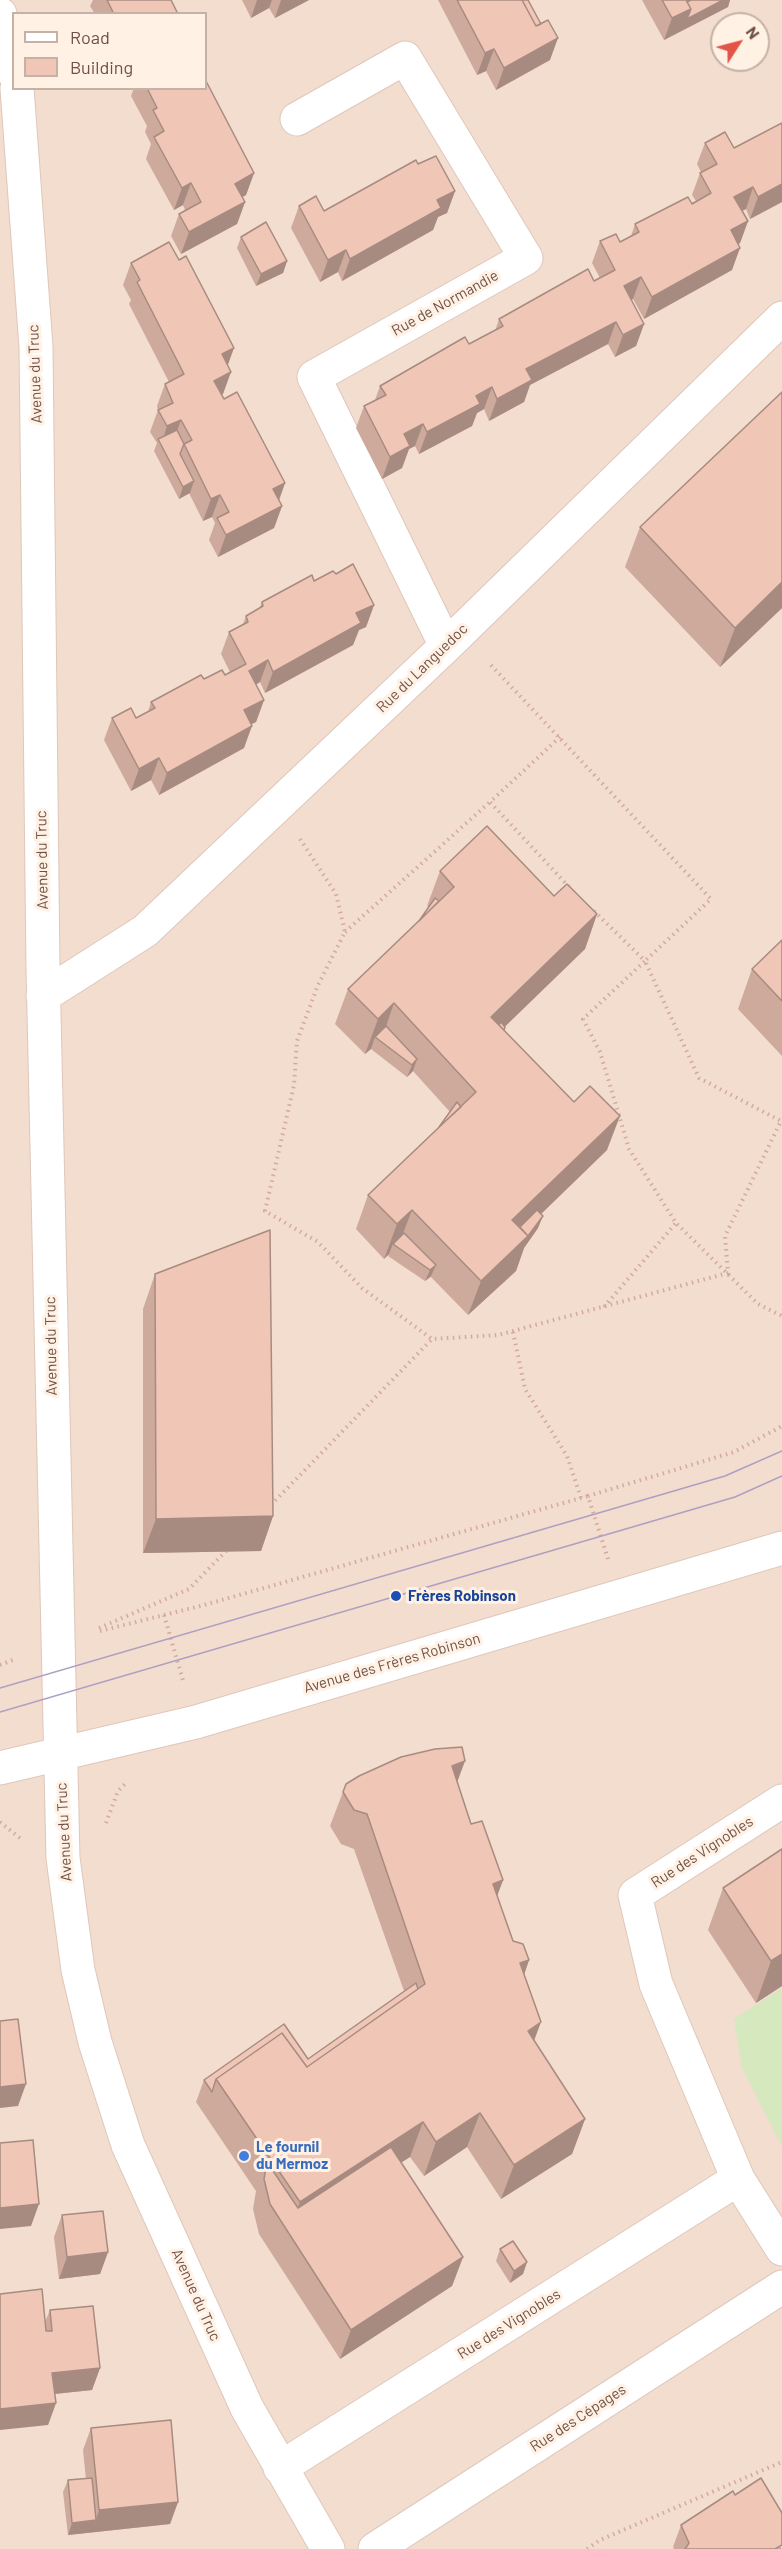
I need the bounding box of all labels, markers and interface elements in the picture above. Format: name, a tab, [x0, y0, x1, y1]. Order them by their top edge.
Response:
legend	[12, 12, 207, 90]
north arrow	[710, 12, 770, 72]
text: N	[743, 22, 764, 42]
text: Road	[70, 26, 110, 48]
text: Building	[70, 56, 133, 78]
street label: Rue de Normandie	[388, 266, 502, 340]
street label: Avenue du Truc	[24, 324, 46, 424]
street label: Rue du Languedoc	[373, 620, 471, 716]
street label: Avenue du Truc	[32, 810, 52, 910]
street label: Avenue du Truc	[41, 1296, 61, 1396]
place label: Frères Robinson	[408, 1587, 516, 1605]
marker: Frères Robinson	[389, 1589, 403, 1603]
street label: Avenue des Frères Robinson	[302, 1629, 482, 1697]
street label: Avenue du Truc	[52, 1782, 76, 1882]
street label: Rue des Vignobles	[648, 1812, 756, 1892]
place label: Le fournil du Mermoz	[256, 2138, 328, 2173]
marker: Le fournil du Mermoz	[237, 2149, 251, 2163]
street label: Avenue du Truc	[168, 2246, 224, 2344]
street label: Rue des Vignobles	[454, 2285, 564, 2363]
street label: Rue des Cépages	[527, 2380, 629, 2456]

